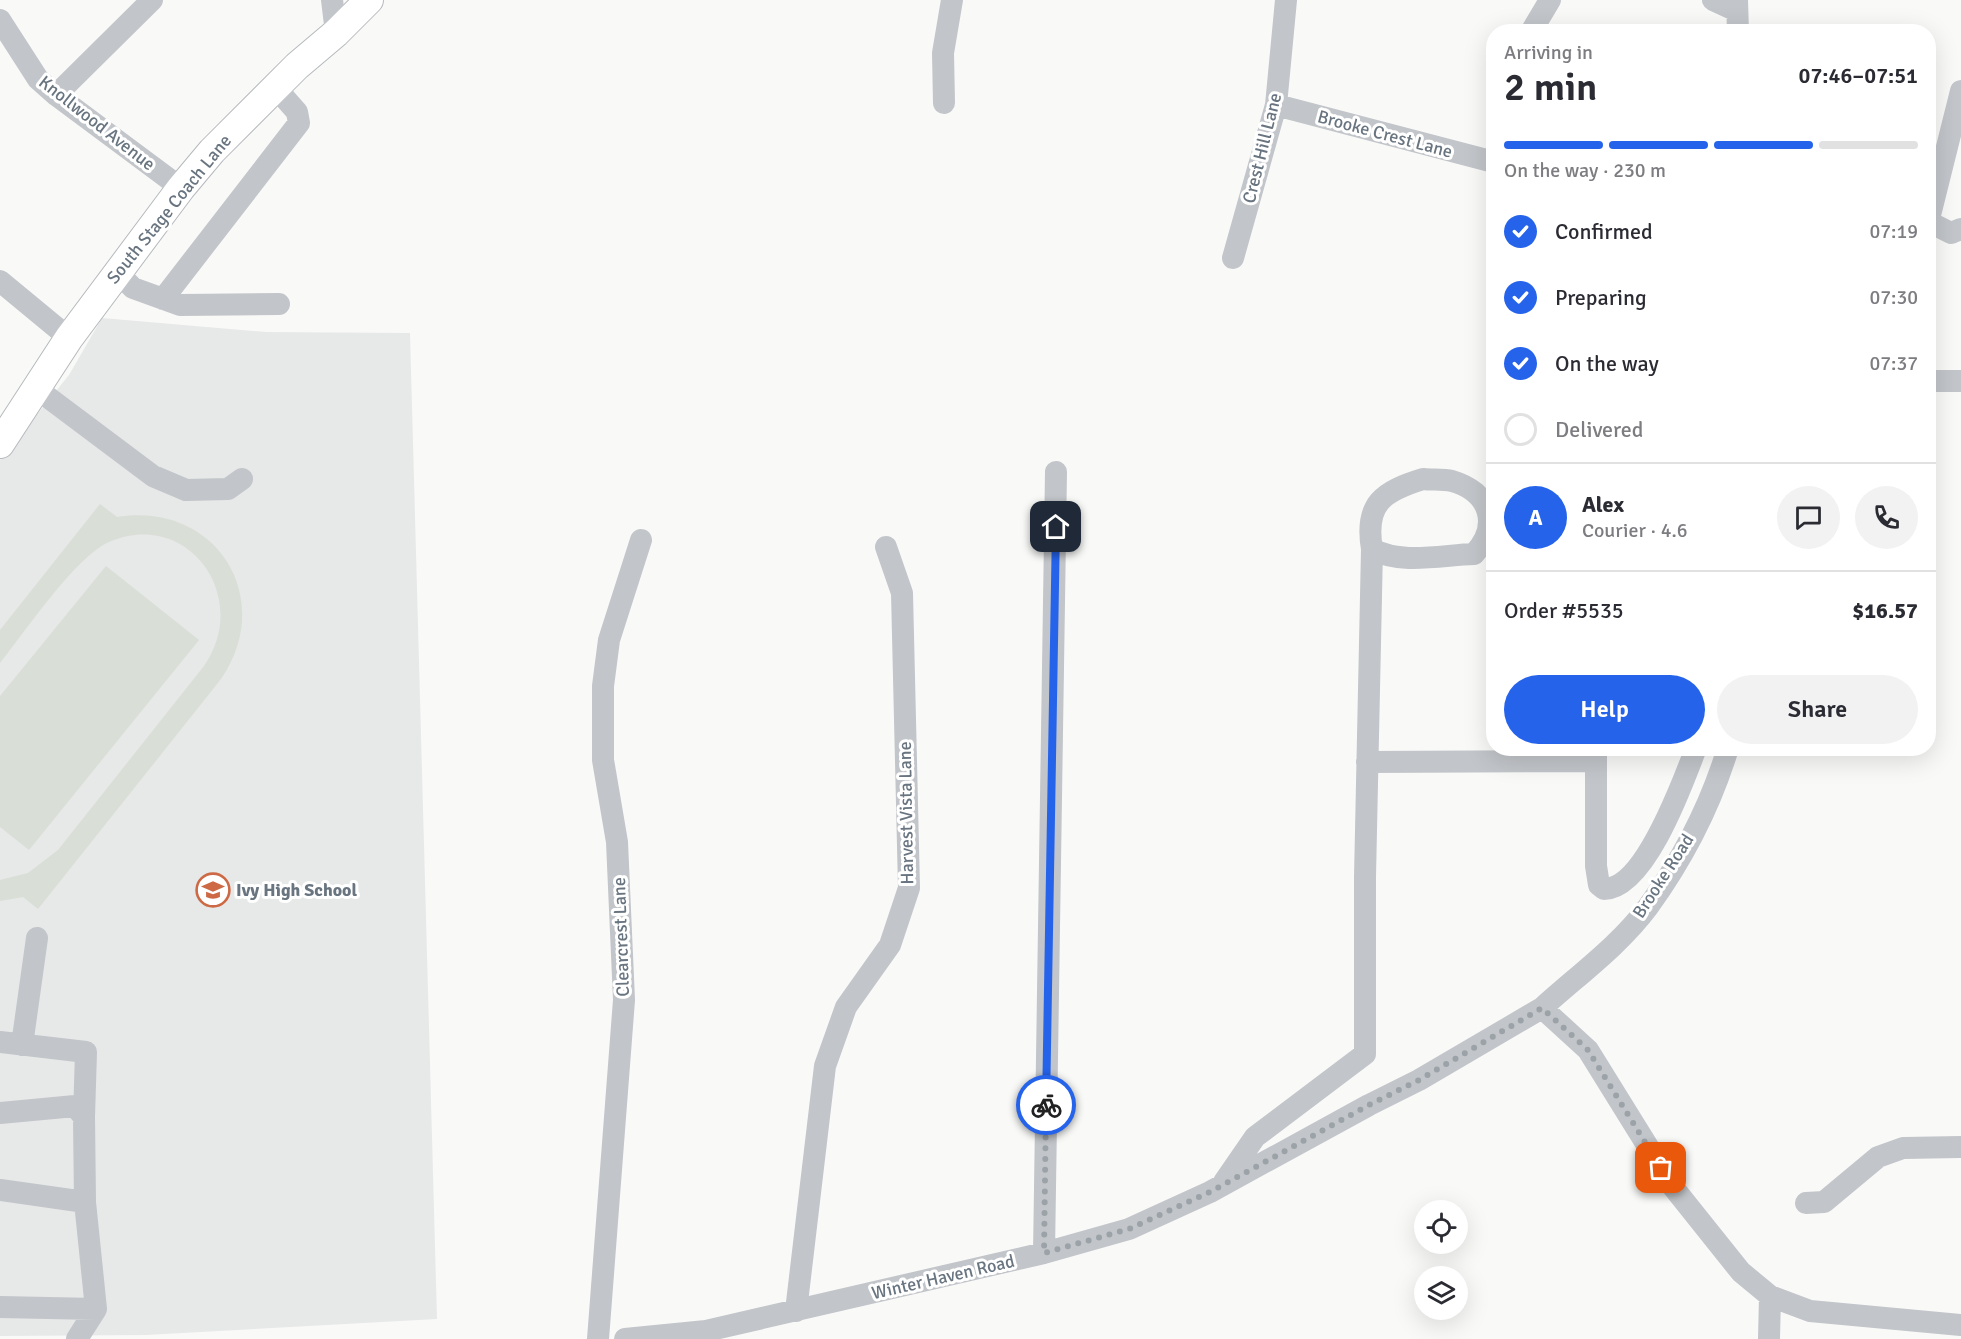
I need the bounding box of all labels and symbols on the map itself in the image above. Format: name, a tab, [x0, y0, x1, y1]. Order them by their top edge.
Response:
street label: Knollwood Avenue	[34, 71, 160, 175]
street label: Crest Hill Lane	[1238, 91, 1286, 205]
street label: Brooke Crest Lane	[1315, 105, 1455, 163]
street label: South Stage Coach Lane	[102, 130, 236, 288]
pin	[1030, 501, 1081, 552]
street label: Harvest Vista Lane	[894, 741, 918, 885]
street label: Brooke Road	[1628, 830, 1698, 922]
school or university icon: Ivy High School	[195, 872, 231, 908]
street label: Clearcrest Lane	[608, 877, 634, 997]
place label: Ivy High School	[236, 879, 357, 901]
courier	[1016, 1075, 1076, 1135]
pin	[1635, 1142, 1686, 1193]
street label: Winter Haven Road	[869, 1250, 1017, 1304]

